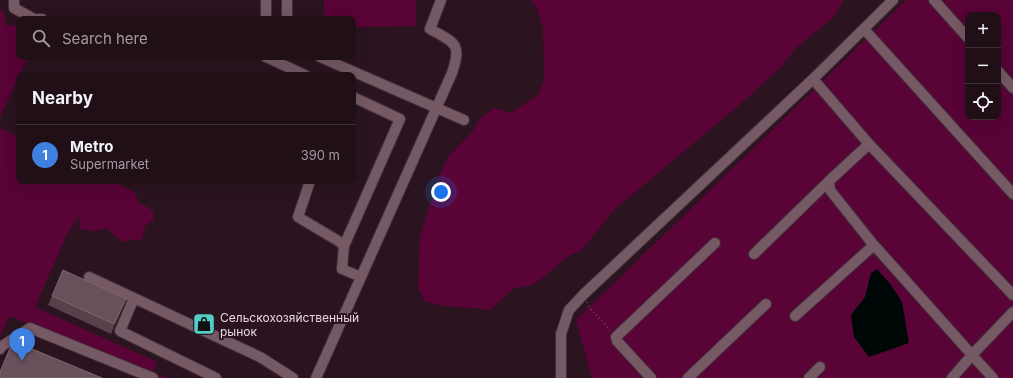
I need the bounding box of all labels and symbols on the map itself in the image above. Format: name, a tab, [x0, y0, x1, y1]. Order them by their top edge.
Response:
your location	[431, 182, 451, 202]
place label: Сельскохозяйственный рынок	[220, 310, 359, 339]
shop icon: Сельскохозяйственный рынок	[191, 311, 217, 337]
pin: 1	[9, 328, 35, 361]

